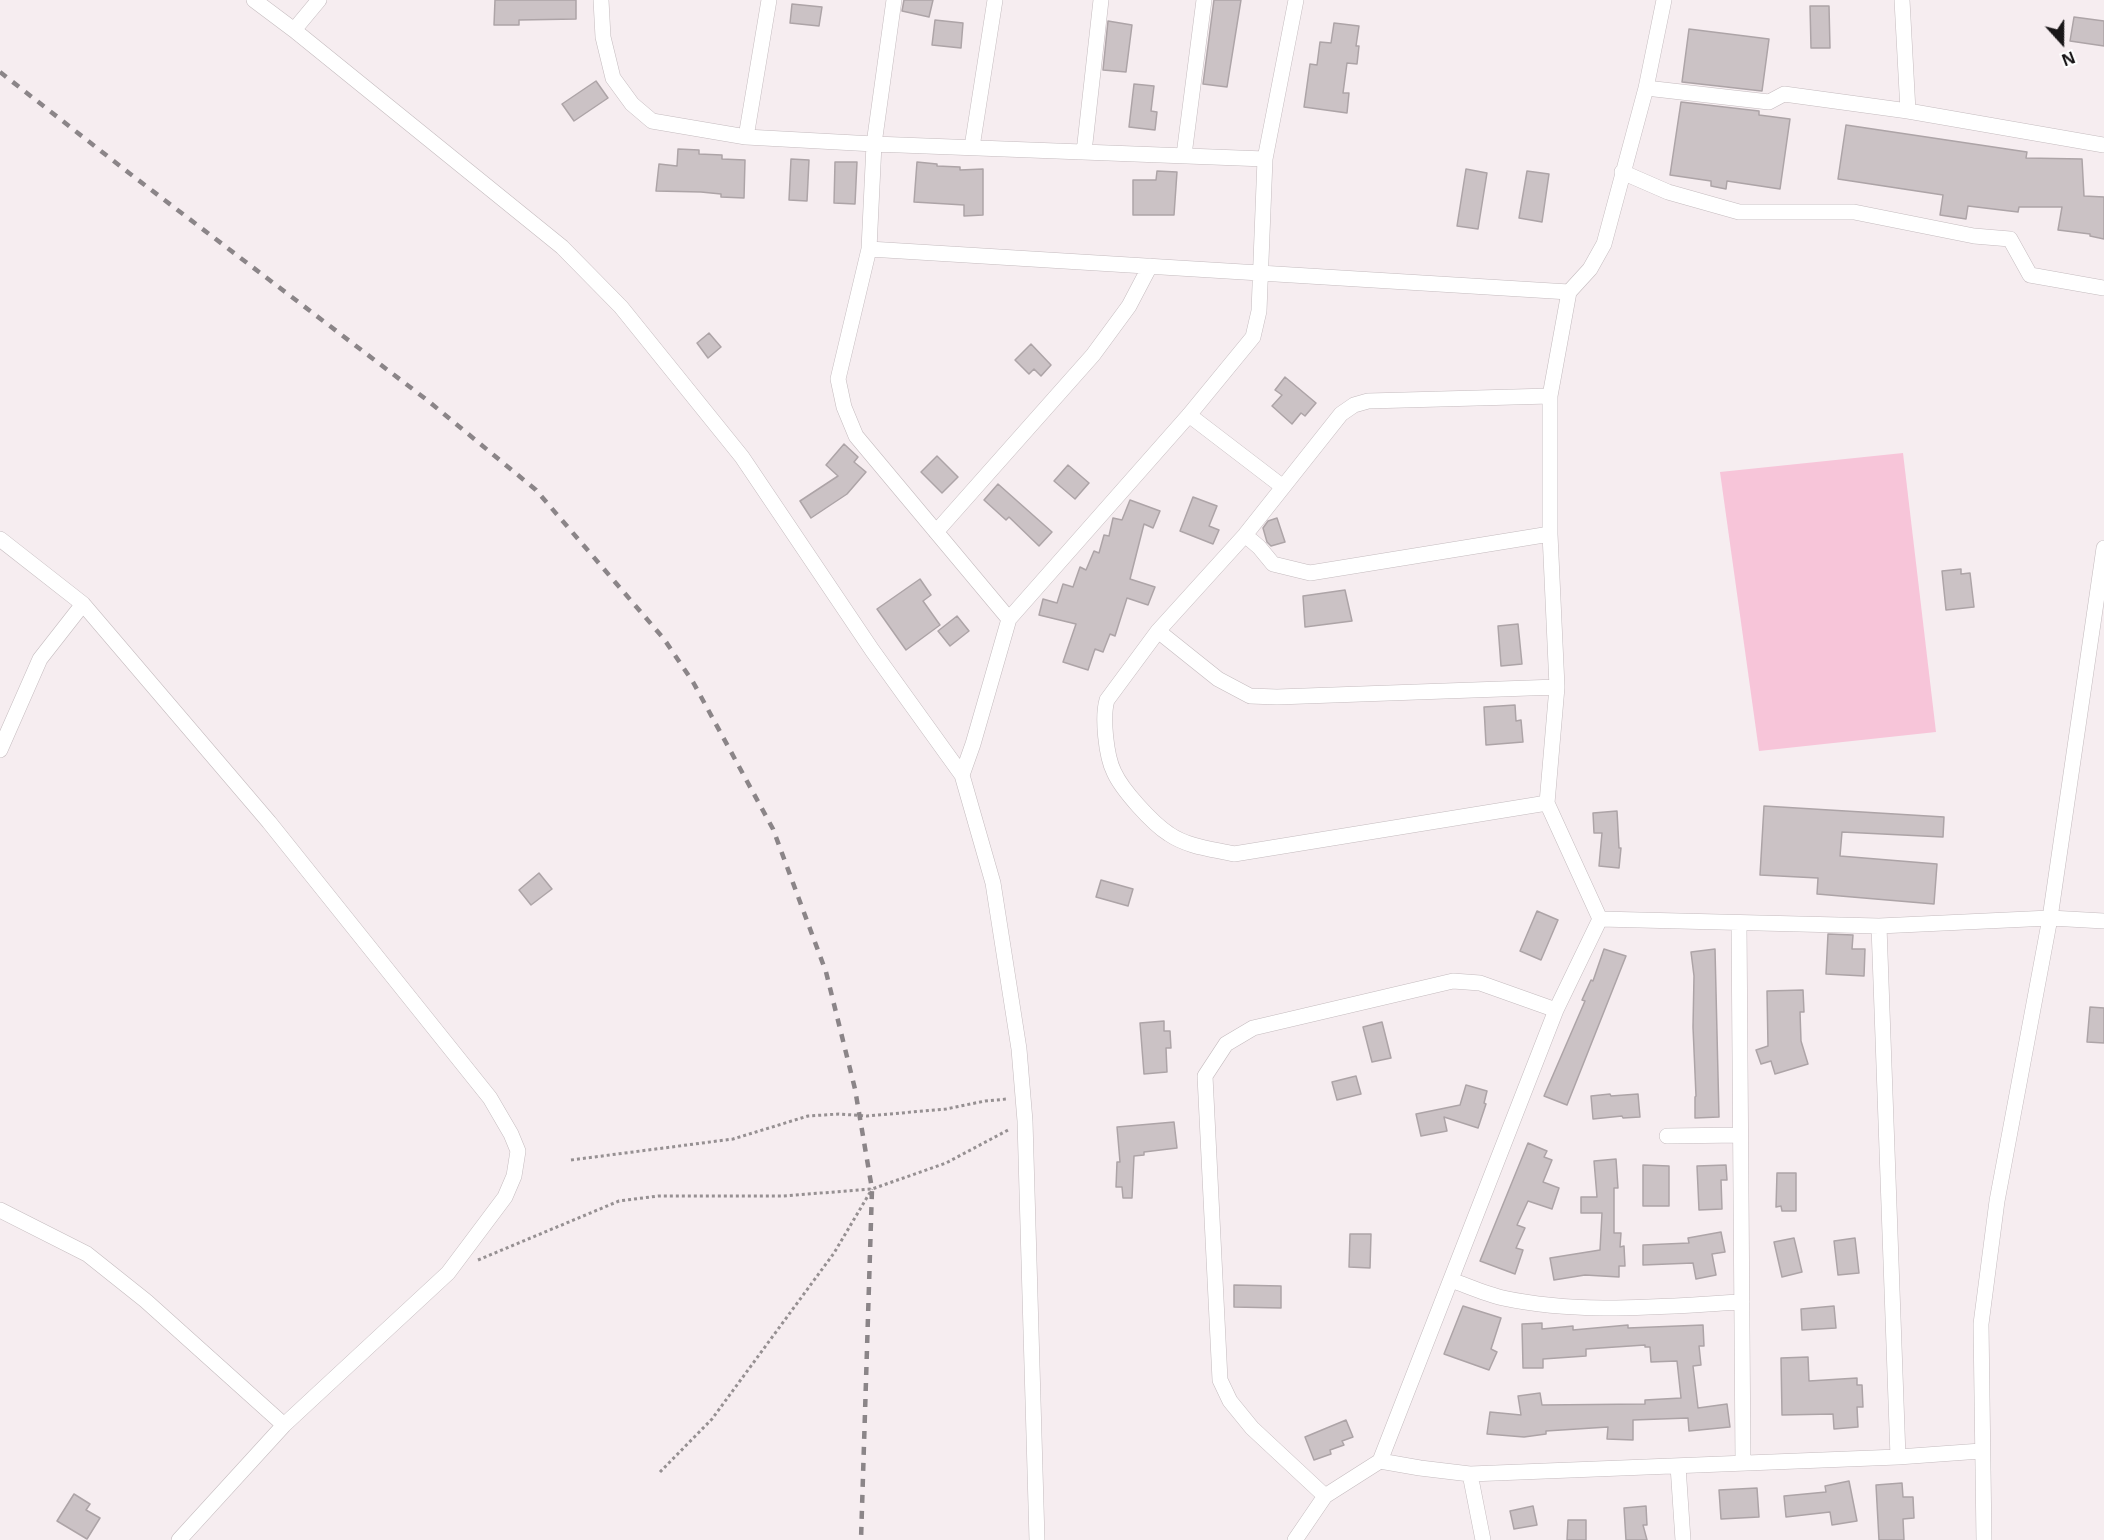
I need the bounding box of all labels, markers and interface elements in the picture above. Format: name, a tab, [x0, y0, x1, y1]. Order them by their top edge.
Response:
north arrow	[2032, 12, 2092, 72]
text: N	[2058, 46, 2078, 71]

